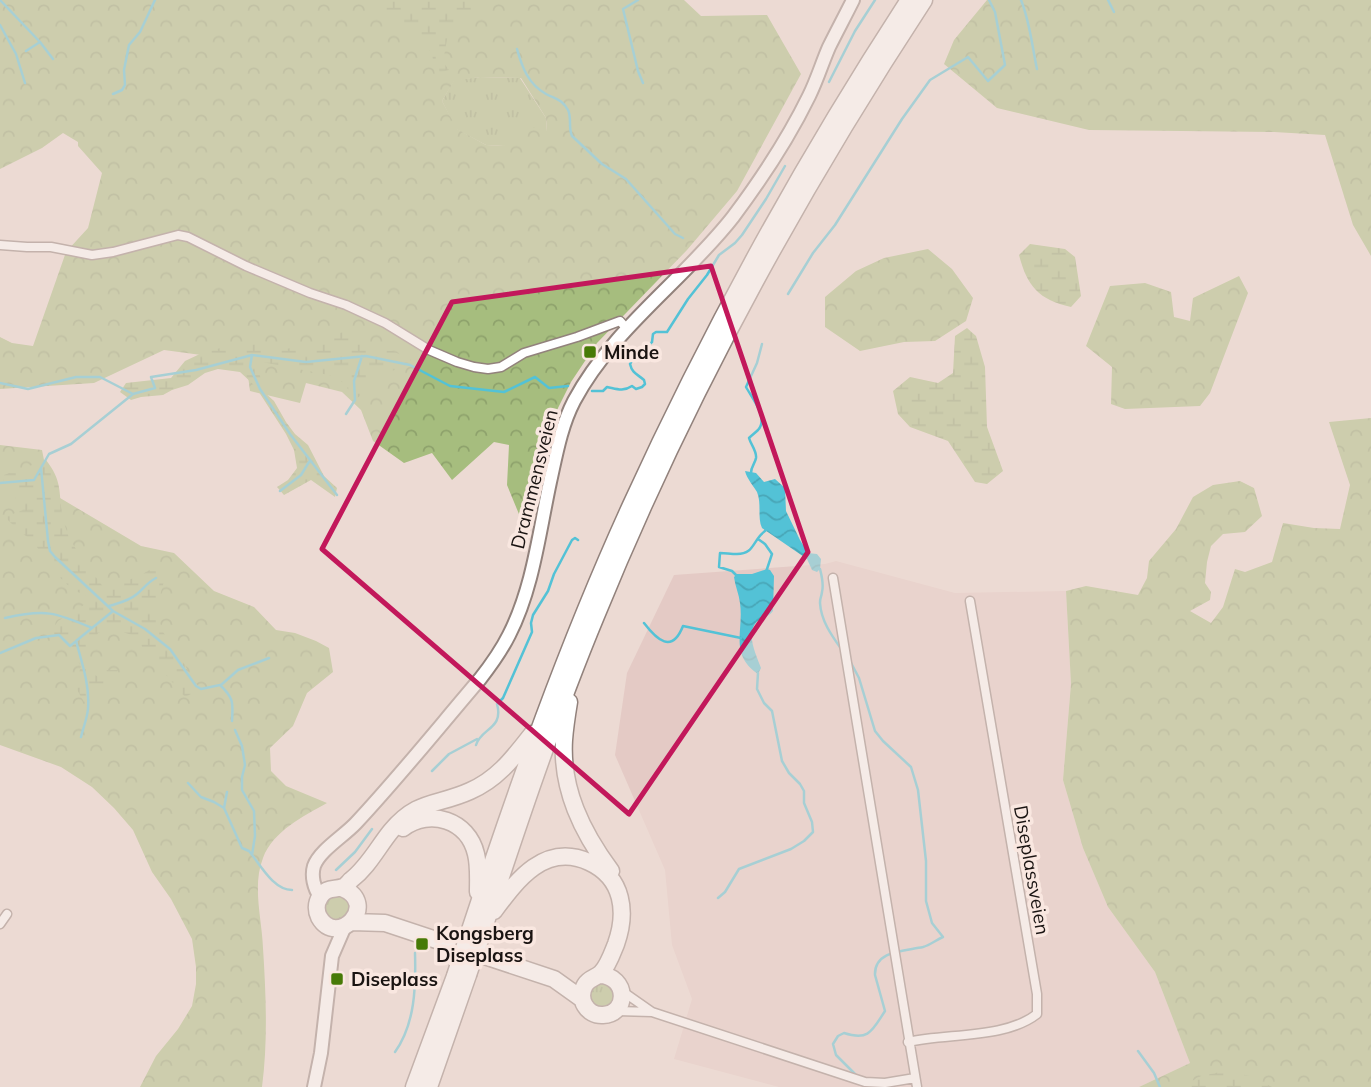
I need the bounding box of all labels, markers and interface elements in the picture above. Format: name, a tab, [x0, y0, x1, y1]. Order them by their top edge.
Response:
place label: Minde	[604, 340, 659, 364]
marker: Minde	[582, 344, 598, 360]
street label: Drammensveien	[505, 407, 563, 551]
street label: Diseplassveien	[1009, 804, 1055, 936]
place label: Kongsberg Diseplass	[436, 921, 534, 967]
marker: Kongsberg Diseplass	[414, 936, 430, 952]
place label: Diseplass	[351, 967, 438, 991]
marker: Diseplass	[329, 971, 345, 987]

